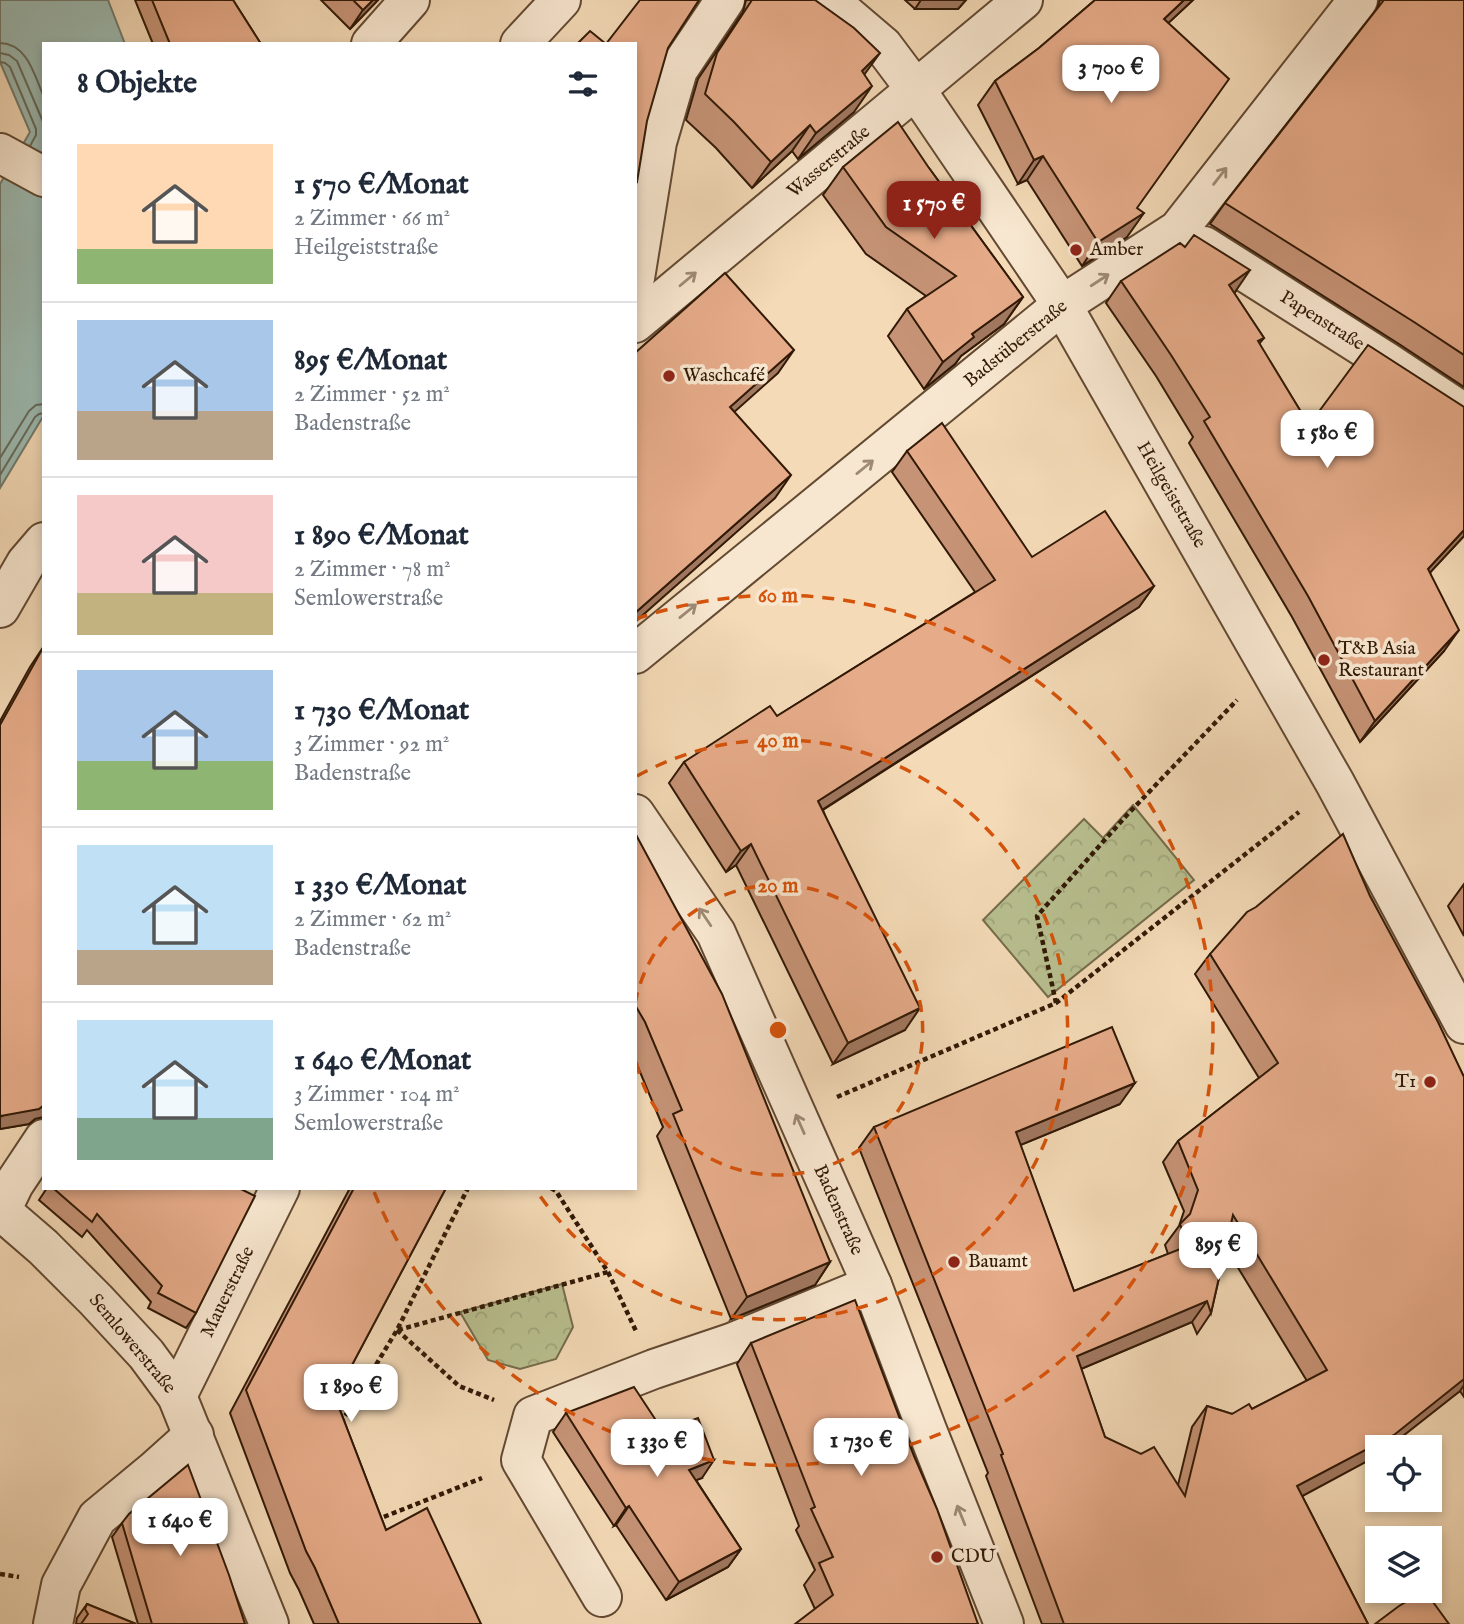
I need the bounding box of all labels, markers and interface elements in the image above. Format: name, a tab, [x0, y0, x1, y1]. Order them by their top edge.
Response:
pin: 3 700 €	[1046, 46, 1176, 105]
text: 3 700 €	[1078, 53, 1144, 82]
text: 8 Objekte	[77, 65, 197, 103]
icon: filters	[564, 65, 602, 103]
street label: Wasserstraße	[783, 120, 876, 204]
text: 1 570 €/Monat	[294, 166, 469, 204]
one-way arrow	[1213, 167, 1228, 186]
icon: home	[133, 172, 217, 256]
pin: 1 570 €	[869, 182, 999, 241]
text: 1 570 €	[903, 189, 965, 218]
text: 2 Zimmer · 66 m²	[294, 204, 450, 233]
text: Heilgeiststraße	[294, 233, 438, 262]
place label: Amber	[1089, 238, 1143, 262]
marker: Amber	[1068, 242, 1084, 258]
one-way arrow	[678, 272, 696, 287]
one-way arrow	[1090, 273, 1110, 287]
street label: Papenstraße	[1275, 286, 1369, 357]
street label: Badstüberstraße	[959, 295, 1073, 393]
text: 895 €/Monat	[294, 342, 447, 380]
icon: home	[133, 348, 217, 432]
place label: Waschcafé	[683, 364, 765, 388]
marker: Waschcafé	[661, 368, 677, 384]
text: 2 Zimmer · 52 m²	[294, 380, 450, 409]
text: Badenstraße	[294, 409, 411, 438]
pin: 1 580 €	[1262, 410, 1392, 470]
text: 1 580 €	[1297, 418, 1357, 447]
street label: Heilgeiststraße	[1131, 437, 1211, 553]
one-way arrow	[855, 459, 873, 475]
text: 1 890 €/Monat	[294, 517, 469, 555]
icon: home	[133, 523, 217, 607]
text: 2 Zimmer · 78 m²	[294, 555, 451, 584]
text: 60 m	[758, 583, 799, 610]
text: Semlowerstraße	[294, 584, 443, 613]
one-way arrow	[679, 603, 697, 618]
place label: T&B Asia Restaurant	[1338, 637, 1425, 683]
marker: T&B Asia Restaurant	[1316, 652, 1332, 668]
text: 1 730 €/Monat	[294, 692, 469, 730]
icon: home	[133, 698, 217, 782]
text: 40 m	[757, 728, 799, 755]
text: 3 Zimmer · 92 m²	[294, 730, 450, 759]
text: Badenstraße	[294, 759, 411, 788]
text: 1 330 €/Monat	[294, 867, 466, 905]
icon: home	[133, 873, 217, 957]
text: 20 m	[758, 873, 799, 900]
text: 2 Zimmer · 62 m²	[294, 905, 451, 934]
one-way arrow	[698, 908, 712, 927]
text: Badenstraße	[294, 934, 411, 963]
centre of rings	[766, 1018, 790, 1042]
text: 1 640 €/Monat	[294, 1042, 471, 1080]
icon: home	[133, 1048, 217, 1132]
place label: T1	[1395, 1070, 1416, 1094]
marker: T1	[1422, 1074, 1438, 1090]
text: 3 Zimmer · 104 m²	[294, 1080, 460, 1109]
text: Semlowerstraße	[294, 1109, 443, 1138]
one-way arrow	[793, 1113, 806, 1135]
street label: Badenstraße	[807, 1161, 869, 1259]
pin: 895 €	[1169, 1222, 1267, 1282]
text: 895 €	[1195, 1230, 1241, 1259]
street label: Mauerstraße	[196, 1242, 261, 1342]
place label: Bauamt	[968, 1250, 1028, 1274]
marker: Bauamt	[946, 1254, 962, 1270]
street label: Semlowerstraße	[83, 1289, 181, 1399]
pin: 1 890 €	[286, 1364, 416, 1424]
text: 1 890 €	[320, 1372, 382, 1401]
pin: 1 730 €	[796, 1418, 926, 1478]
pin: 1 330 €	[592, 1420, 722, 1479]
text: 1 730 €	[830, 1426, 892, 1455]
text: 1 330 €	[627, 1427, 687, 1456]
map controls	[1365, 1435, 1442, 1603]
button: locate	[1365, 1435, 1442, 1512]
pin: 1 640 €	[115, 1498, 245, 1558]
one-way arrow	[953, 1505, 966, 1526]
text: 1 640 €	[148, 1506, 212, 1535]
button: layers	[1365, 1526, 1442, 1603]
place label: CDU	[951, 1545, 997, 1569]
marker: CDU	[929, 1549, 945, 1565]

